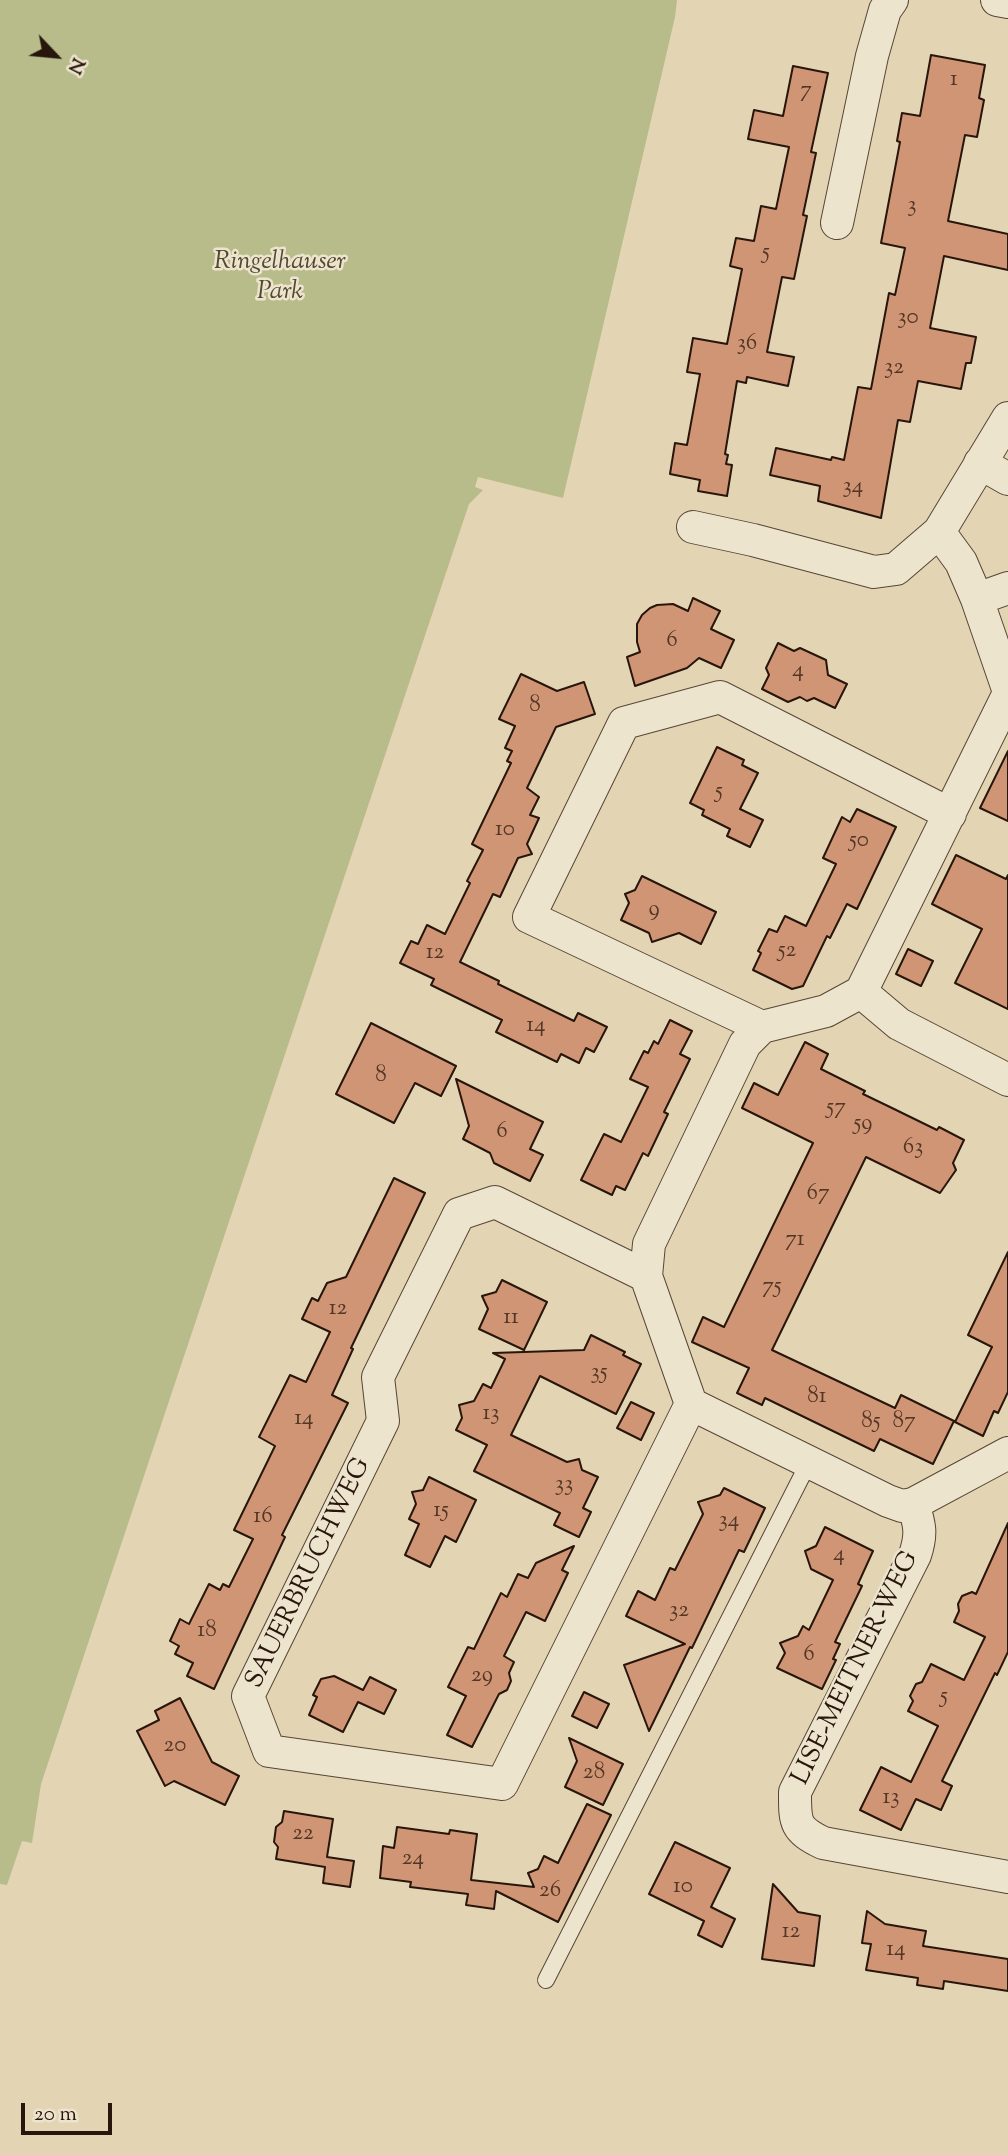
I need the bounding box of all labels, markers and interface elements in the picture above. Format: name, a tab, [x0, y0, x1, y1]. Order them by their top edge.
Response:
north arrow	[21, 21, 91, 91]
text: N	[60, 53, 91, 78]
house number: 1	[950, 67, 958, 95]
house number: 7	[800, 78, 812, 106]
house number: 3	[907, 193, 917, 221]
house number: 5	[762, 240, 770, 268]
park label: Ringelhauser Park	[214, 248, 346, 310]
house number: 30	[897, 305, 919, 333]
house number: 36	[737, 331, 757, 359]
house number: 32	[884, 355, 904, 383]
house number: 34	[843, 474, 863, 502]
house number: 6	[666, 628, 678, 656]
house number: 4	[792, 658, 804, 686]
house number: 8	[529, 693, 541, 721]
house number: 5	[715, 779, 723, 807]
house number: 10	[495, 817, 515, 845]
house number: 50	[849, 828, 869, 856]
house number: 9	[648, 897, 660, 925]
house number: 52	[778, 938, 796, 966]
house number: 12	[426, 940, 444, 968]
house number: 14	[526, 1013, 546, 1041]
house number: 8	[375, 1063, 387, 1091]
house number: 57	[826, 1095, 846, 1123]
house number: 59	[853, 1111, 873, 1139]
house number: 6	[496, 1119, 508, 1147]
house number: 63	[903, 1135, 923, 1163]
house number: 67	[807, 1181, 829, 1209]
house number: 71	[785, 1227, 805, 1255]
house number: 75	[762, 1274, 782, 1302]
house number: 12	[329, 1296, 347, 1324]
house number: 11	[503, 1305, 519, 1333]
house number: 35	[590, 1360, 608, 1388]
house number: 81	[807, 1384, 827, 1412]
house number: 13	[482, 1401, 500, 1429]
house number: 14	[294, 1406, 314, 1434]
house number: 85	[861, 1409, 881, 1437]
house number: 87	[892, 1409, 916, 1437]
street label: SAUERBRUCHWEG	[241, 1454, 379, 1694]
house number: 33	[555, 1472, 573, 1500]
house number: 15	[433, 1498, 449, 1526]
house number: 16	[253, 1504, 273, 1532]
house number: 34	[719, 1508, 739, 1536]
house number: 4	[833, 1542, 845, 1570]
street label: LISE-MEITNER-WEG	[787, 1547, 927, 1791]
house number: 32	[669, 1598, 689, 1626]
house number: 18	[197, 1618, 217, 1646]
house number: 6	[803, 1642, 815, 1670]
house number: 29	[471, 1663, 493, 1691]
house number: 5	[940, 1684, 948, 1712]
house number: 20	[164, 1733, 186, 1761]
house number: 28	[583, 1760, 605, 1788]
house number: 13	[882, 1785, 900, 1813]
house number: 22	[292, 1821, 314, 1849]
house number: 24	[402, 1846, 424, 1874]
house number: 10	[673, 1874, 693, 1902]
house number: 26	[539, 1878, 561, 1906]
house number: 12	[782, 1919, 800, 1947]
house number: 14	[886, 1937, 906, 1965]
scale bar	[24, 2088, 116, 2132]
text: 20 m	[34, 2100, 77, 2130]

